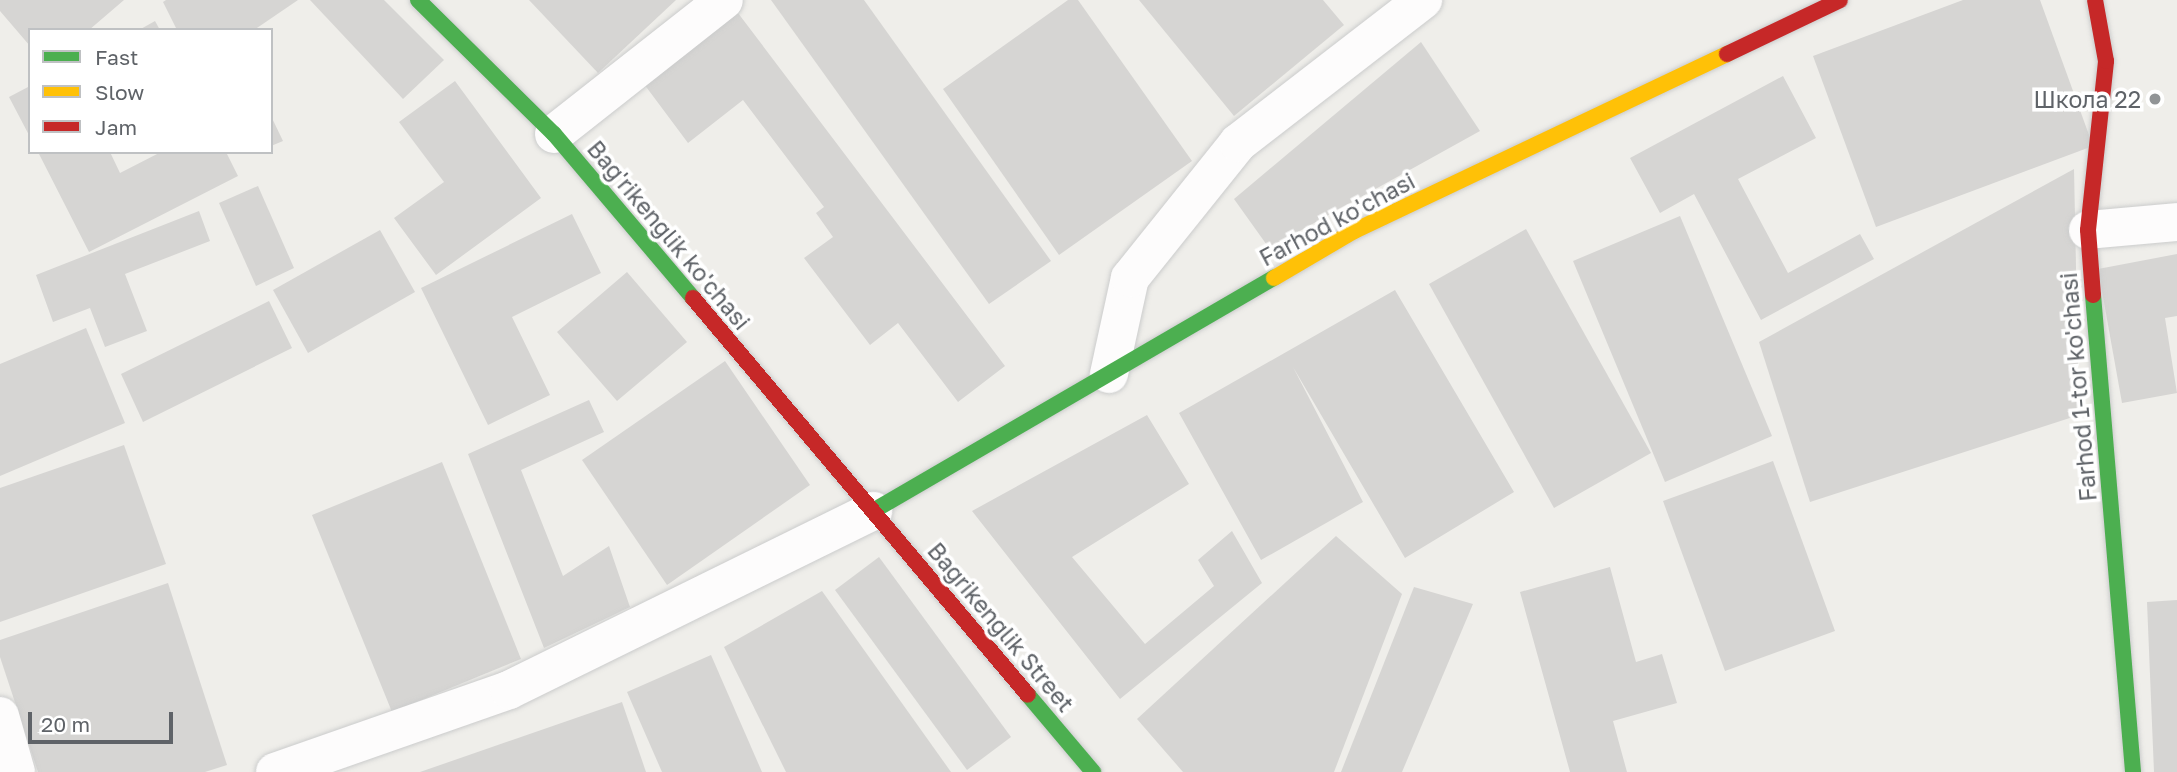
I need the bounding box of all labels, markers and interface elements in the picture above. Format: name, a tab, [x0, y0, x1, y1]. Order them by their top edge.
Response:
legend	[28, 28, 273, 154]
text: Fast	[95, 44, 138, 70]
text: Slow	[95, 79, 144, 105]
place label: Школа 22	[2033, 85, 2141, 113]
marker: Школа 22	[2147, 91, 2163, 107]
text: Jam	[95, 114, 137, 140]
street label: Bag'rikenglik ko'chasi	[582, 135, 756, 335]
street label: Farhod ko'chasi	[1255, 166, 1419, 272]
street label: Farhod 1-tor ko'chasi	[2054, 271, 2102, 503]
street label: Bagrikenglik Street	[922, 537, 1080, 717]
scale bar	[32, 698, 177, 742]
text: 20 m	[41, 711, 90, 737]

